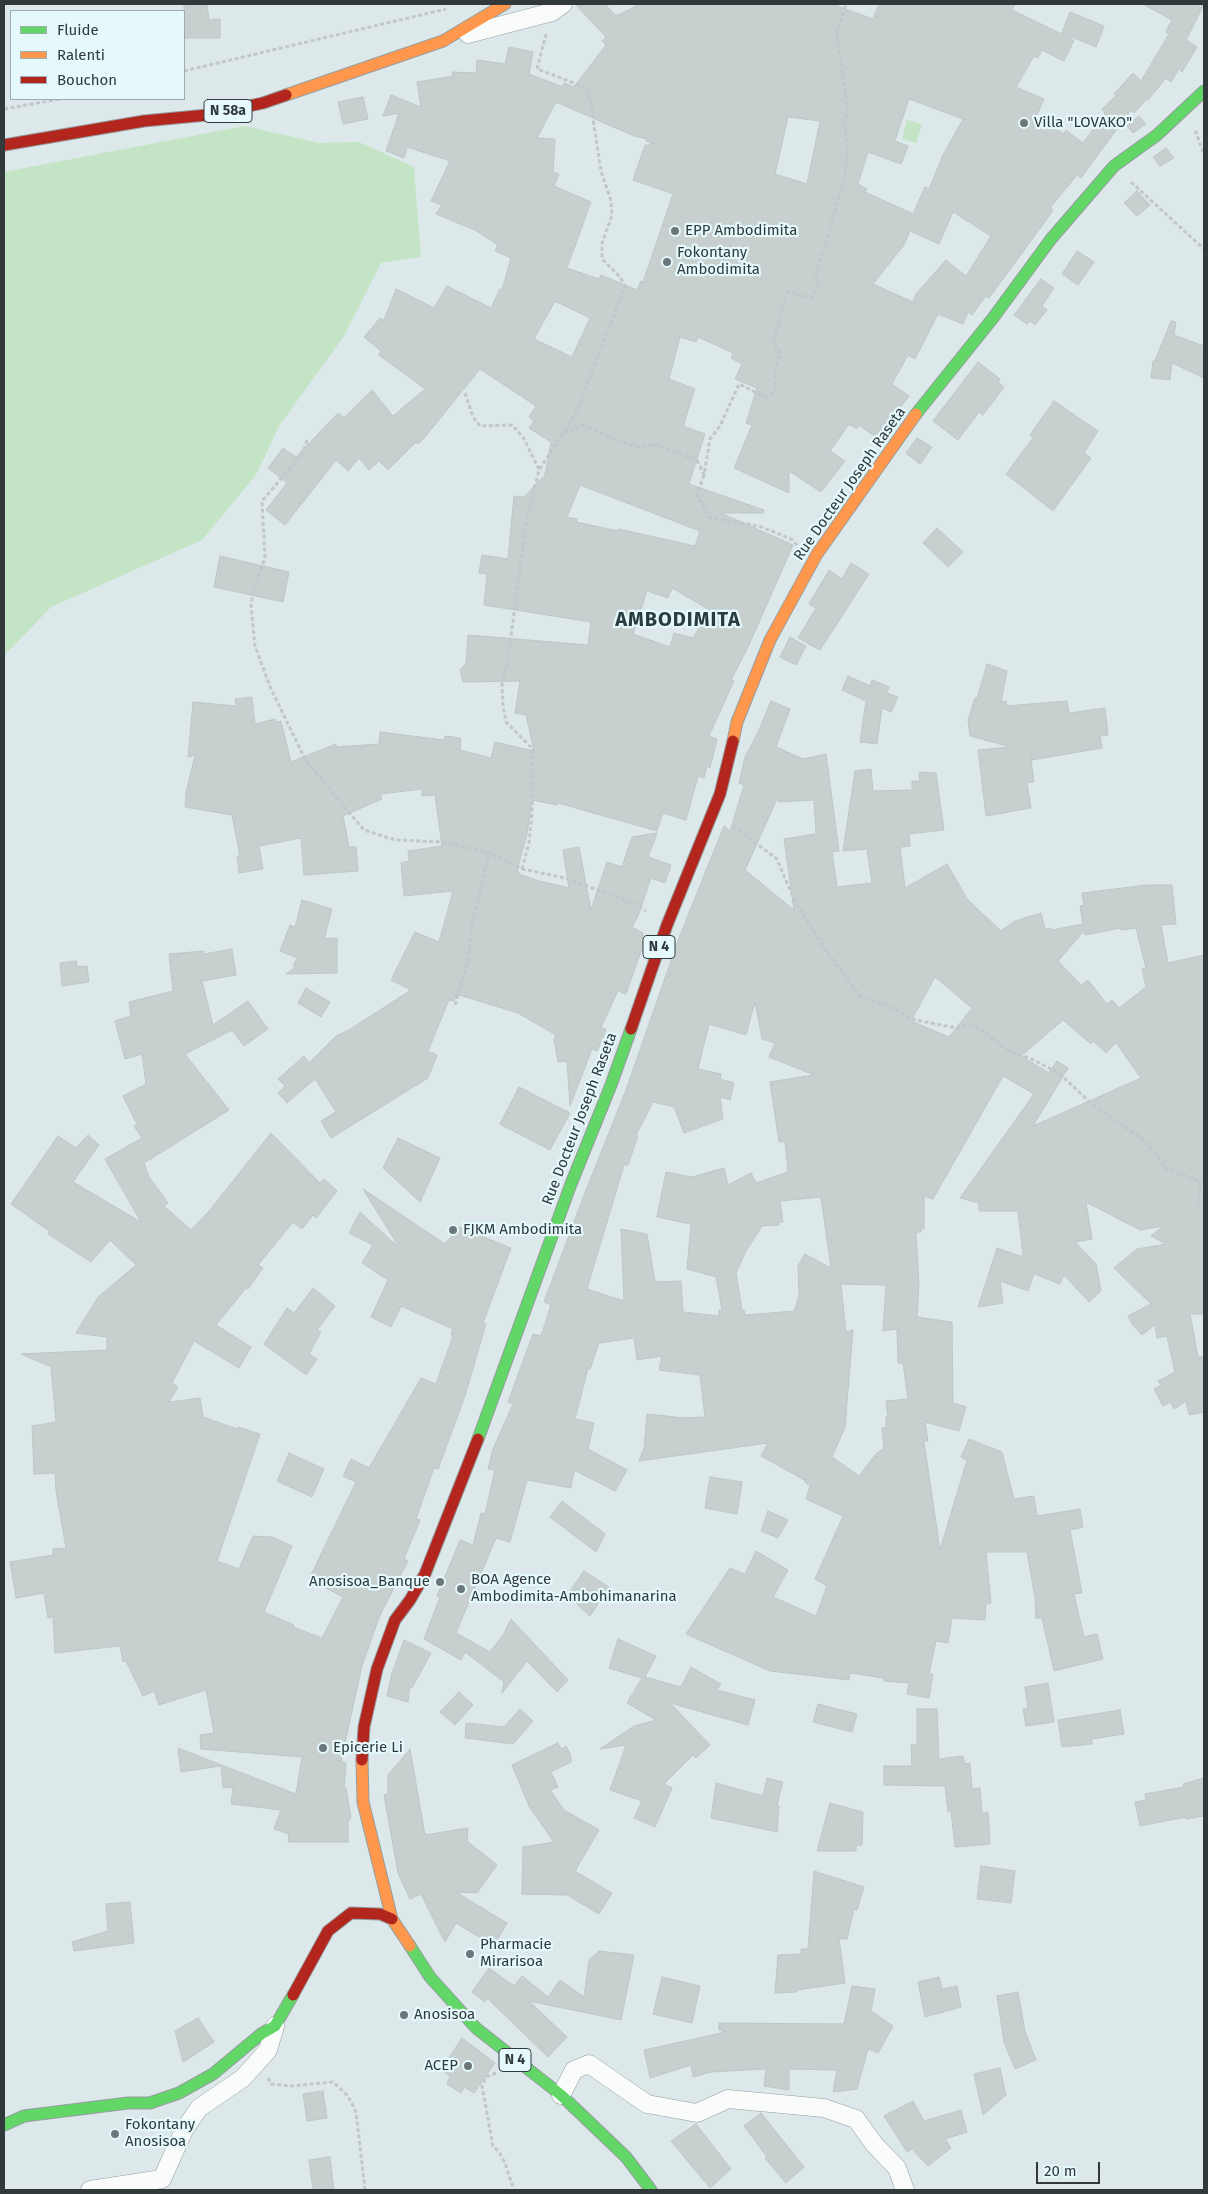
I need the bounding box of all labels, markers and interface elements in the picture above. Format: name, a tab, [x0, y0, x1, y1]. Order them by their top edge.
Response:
legend	[10, 10, 185, 100]
text: Fluide	[57, 21, 99, 39]
text: Ralenti	[57, 46, 105, 64]
text: Bouchon	[57, 71, 117, 89]
road number: N 58a	[204, 100, 252, 122]
place label: Villa "LOVAKO"	[1034, 114, 1132, 132]
marker: Villa "LOVAKO"	[1018, 117, 1030, 129]
place label: EPP Ambodimita	[685, 222, 797, 240]
marker: EPP Ambodimita	[669, 225, 681, 237]
place label: Fokontany Ambodimita	[677, 244, 760, 279]
marker: Fokontany Ambodimita	[661, 256, 673, 268]
street label: Rue Docteur Joseph Raseta	[790, 404, 910, 564]
district label: AMBODIMITA	[614, 608, 742, 632]
road number: N 4	[643, 936, 675, 959]
street label: Rue Docteur Joseph Raseta	[539, 1030, 621, 1208]
place label: FJKM Ambodimita	[463, 1221, 582, 1239]
marker: FJKM Ambodimita	[447, 1224, 459, 1236]
place label: BOA Agence Ambodimita-Ambohimanarina	[471, 1571, 677, 1606]
place label: Anosisoa_Banque	[309, 1573, 430, 1591]
marker: Anosisoa_Banque	[434, 1576, 446, 1588]
marker: BOA Agence Ambodimita-Ambohimanarina	[455, 1583, 467, 1595]
place label: Epicerie Li	[333, 1739, 403, 1757]
marker: Epicerie Li	[317, 1742, 329, 1754]
place label: Pharmacie Mirarisoa	[480, 1936, 552, 1971]
marker: Pharmacie Mirarisoa	[464, 1948, 476, 1960]
place label: Anosisoa	[414, 2006, 475, 2024]
marker: Anosisoa	[398, 2009, 410, 2021]
road number: N 4	[499, 2048, 531, 2072]
place label: ACEP	[424, 2057, 458, 2075]
marker: ACEP	[462, 2060, 474, 2072]
place label: Fokontany Anosisoa	[125, 2116, 195, 2151]
marker: Fokontany Anosisoa	[109, 2128, 121, 2140]
scale bar	[1038, 2152, 1102, 2184]
text: 20 m	[1044, 2162, 1077, 2180]

